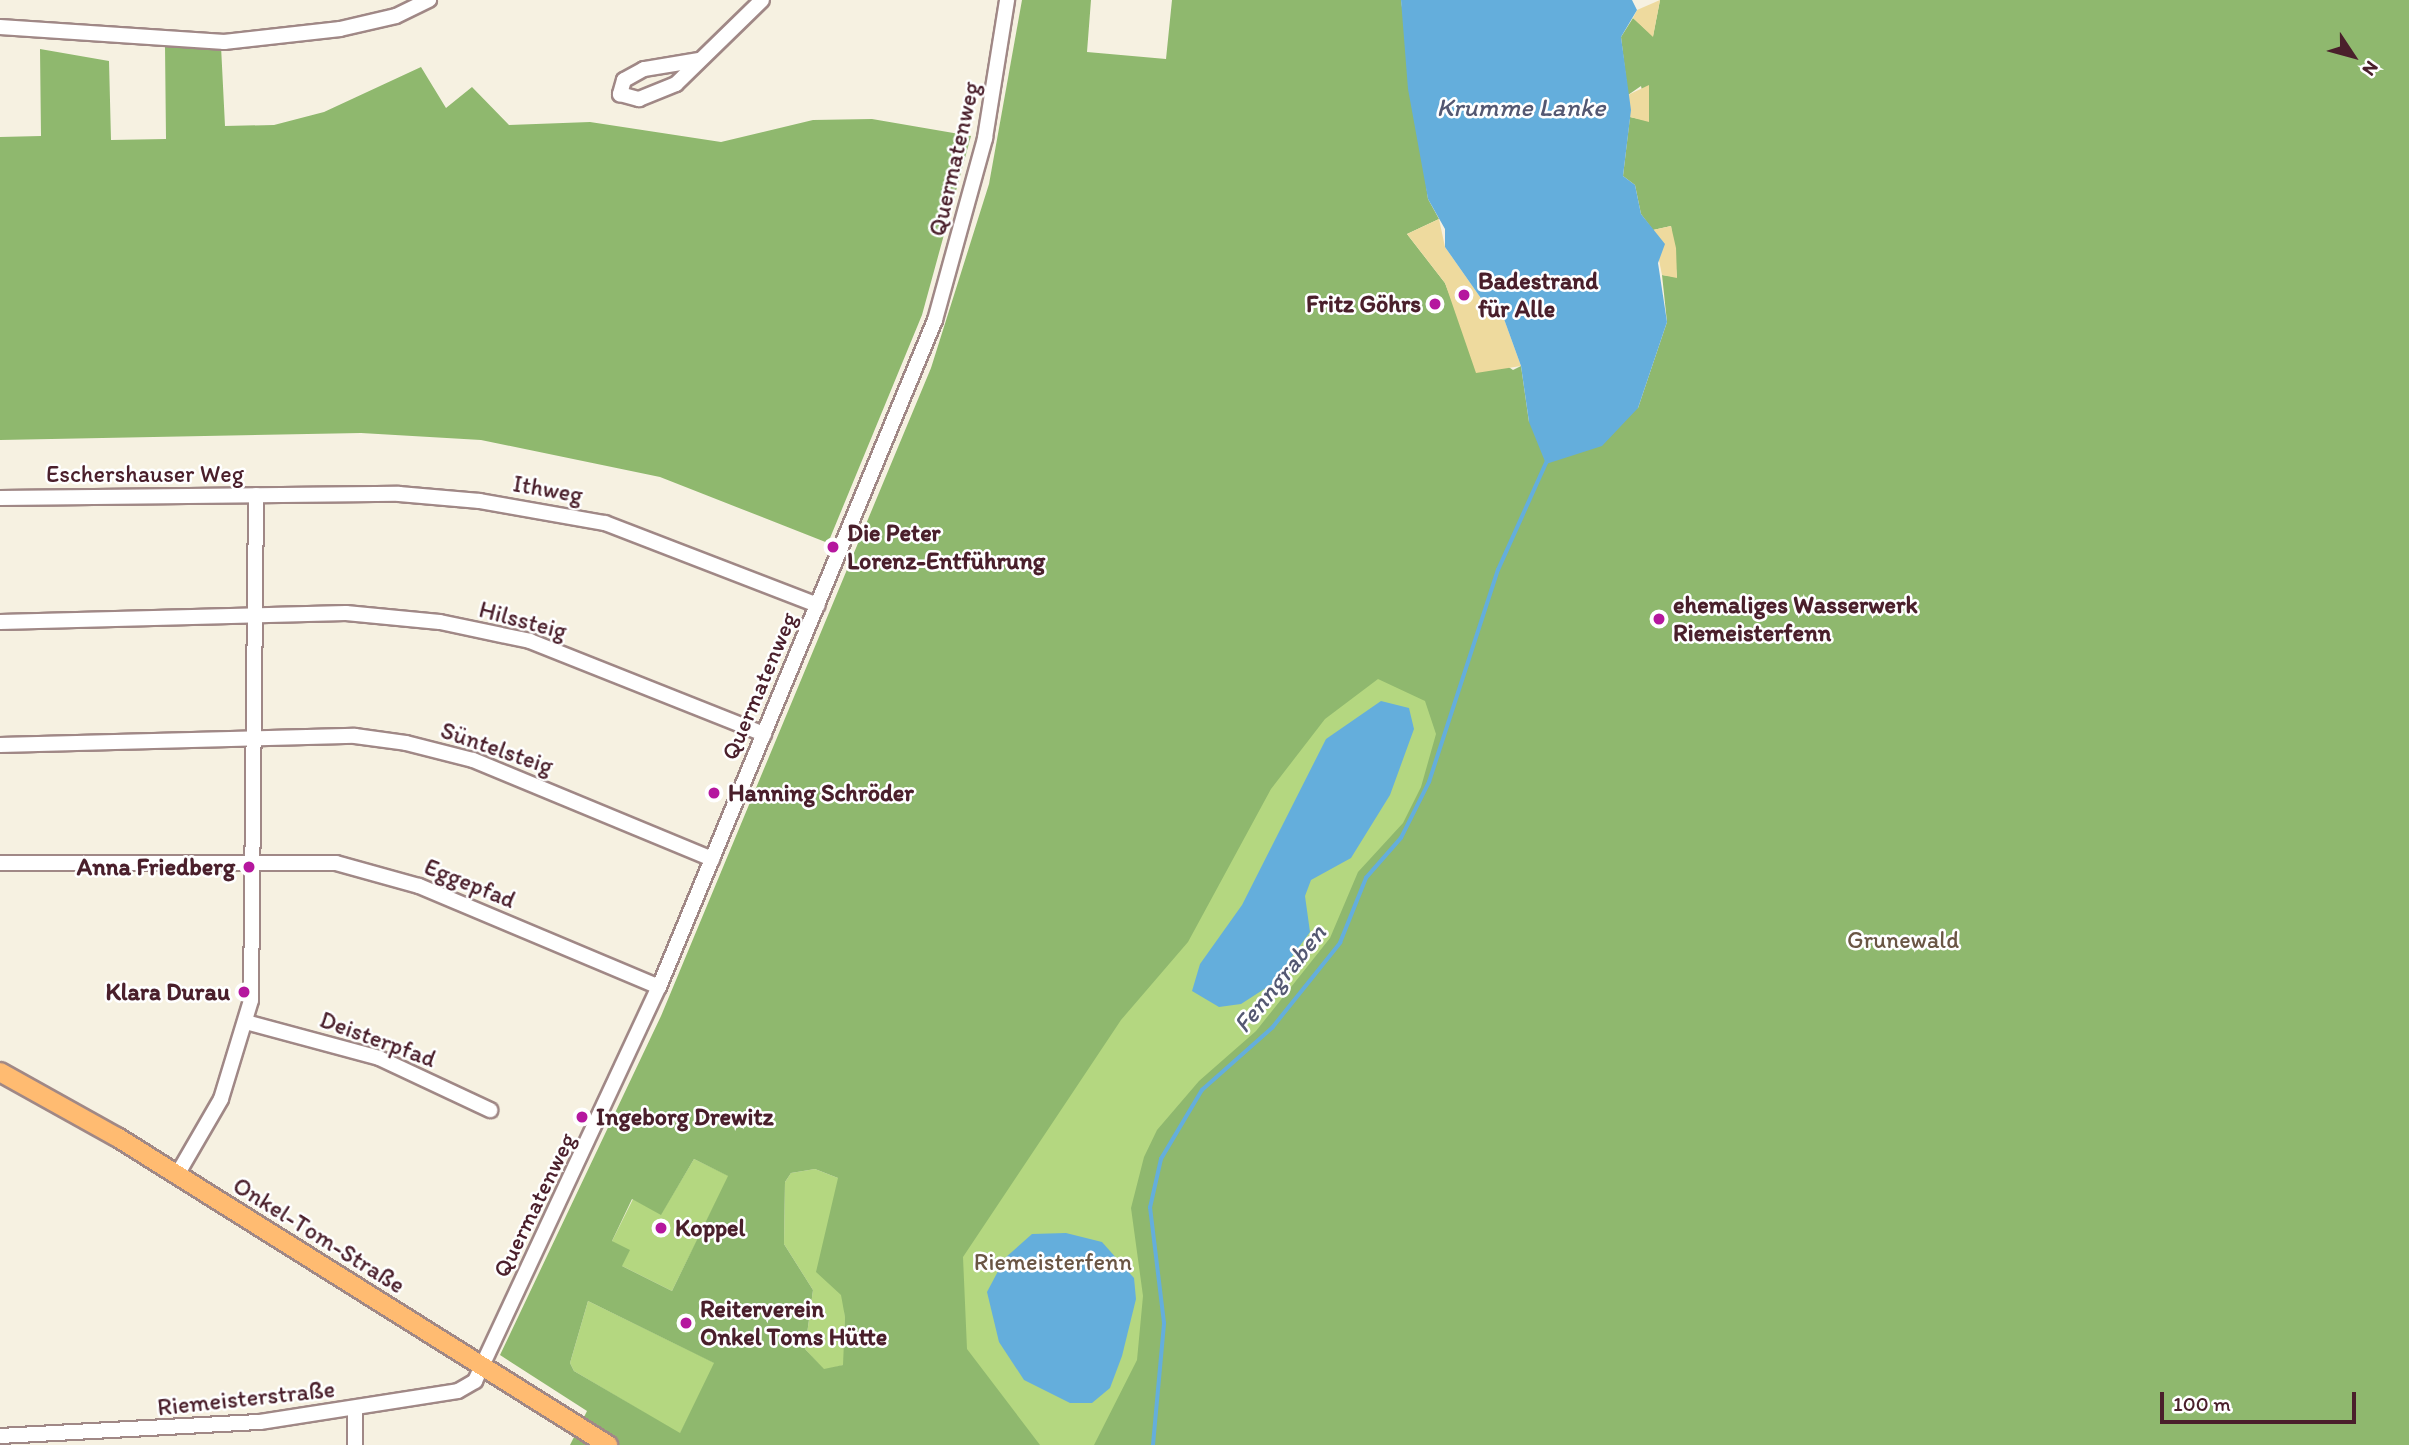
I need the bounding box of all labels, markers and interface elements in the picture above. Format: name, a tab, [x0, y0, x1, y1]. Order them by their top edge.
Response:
north arrow	[2318, 21, 2388, 91]
text: N	[2357, 57, 2383, 81]
street label: Quermatenweg	[922, 79, 986, 239]
water label: Krumme Lanke	[1436, 92, 1606, 124]
place label: Badestrand für Alle	[1478, 267, 1598, 323]
marker: Badestrand für Alle	[1456, 287, 1472, 303]
place label: Fritz Göhrs	[1306, 290, 1421, 318]
marker: Fritz Göhrs	[1427, 296, 1443, 312]
street label: Eschershauser Weg	[46, 460, 244, 488]
street label: Ithweg	[511, 469, 585, 509]
place label: Die Peter Lorenz-Entführung	[847, 519, 1045, 575]
marker: Die Peter Lorenz-Entführung	[825, 539, 841, 555]
place label: ehemaliges Wasserwerk Riemeisterfenn	[1673, 591, 1917, 647]
street label: Hilssteig	[476, 594, 570, 646]
street label: Quermatenweg	[715, 608, 803, 764]
marker: ehemaliges Wasserwerk Riemeisterfenn	[1651, 611, 1667, 627]
street label: Süntelsteig	[437, 715, 557, 781]
place label: Hanning Schröder	[728, 779, 913, 807]
marker: Hanning Schröder	[706, 785, 722, 801]
street label: Eggepfad	[420, 852, 520, 914]
place label: Anna Friedberg	[78, 853, 235, 881]
marker: Anna Friedberg	[241, 859, 257, 875]
water label: Fenngraben	[1227, 918, 1333, 1040]
park label: Grunewald	[1847, 926, 1959, 954]
place label: Klara Durau	[105, 978, 230, 1006]
marker: Klara Durau	[236, 984, 252, 1000]
street label: Deisterpfad	[316, 1005, 440, 1073]
place label: Ingeborg Drewitz	[596, 1103, 774, 1131]
marker: Ingeborg Drewitz	[574, 1109, 590, 1125]
street label: Quermatenweg	[487, 1128, 581, 1282]
street label: Onkel-Tom-Straße	[228, 1171, 410, 1299]
place label: Koppel	[675, 1214, 745, 1242]
marker: Koppel	[653, 1220, 669, 1236]
park label: Riemeisterfenn	[974, 1248, 1132, 1276]
place label: Reiterverein Onkel Toms Hütte	[700, 1295, 885, 1351]
marker: Reiterverein Onkel Toms Hütte	[678, 1315, 694, 1331]
street label: Riemeisterstraße	[156, 1374, 336, 1422]
scale bar	[2164, 1378, 2360, 1422]
text: 100 m	[2173, 1391, 2231, 1416]

